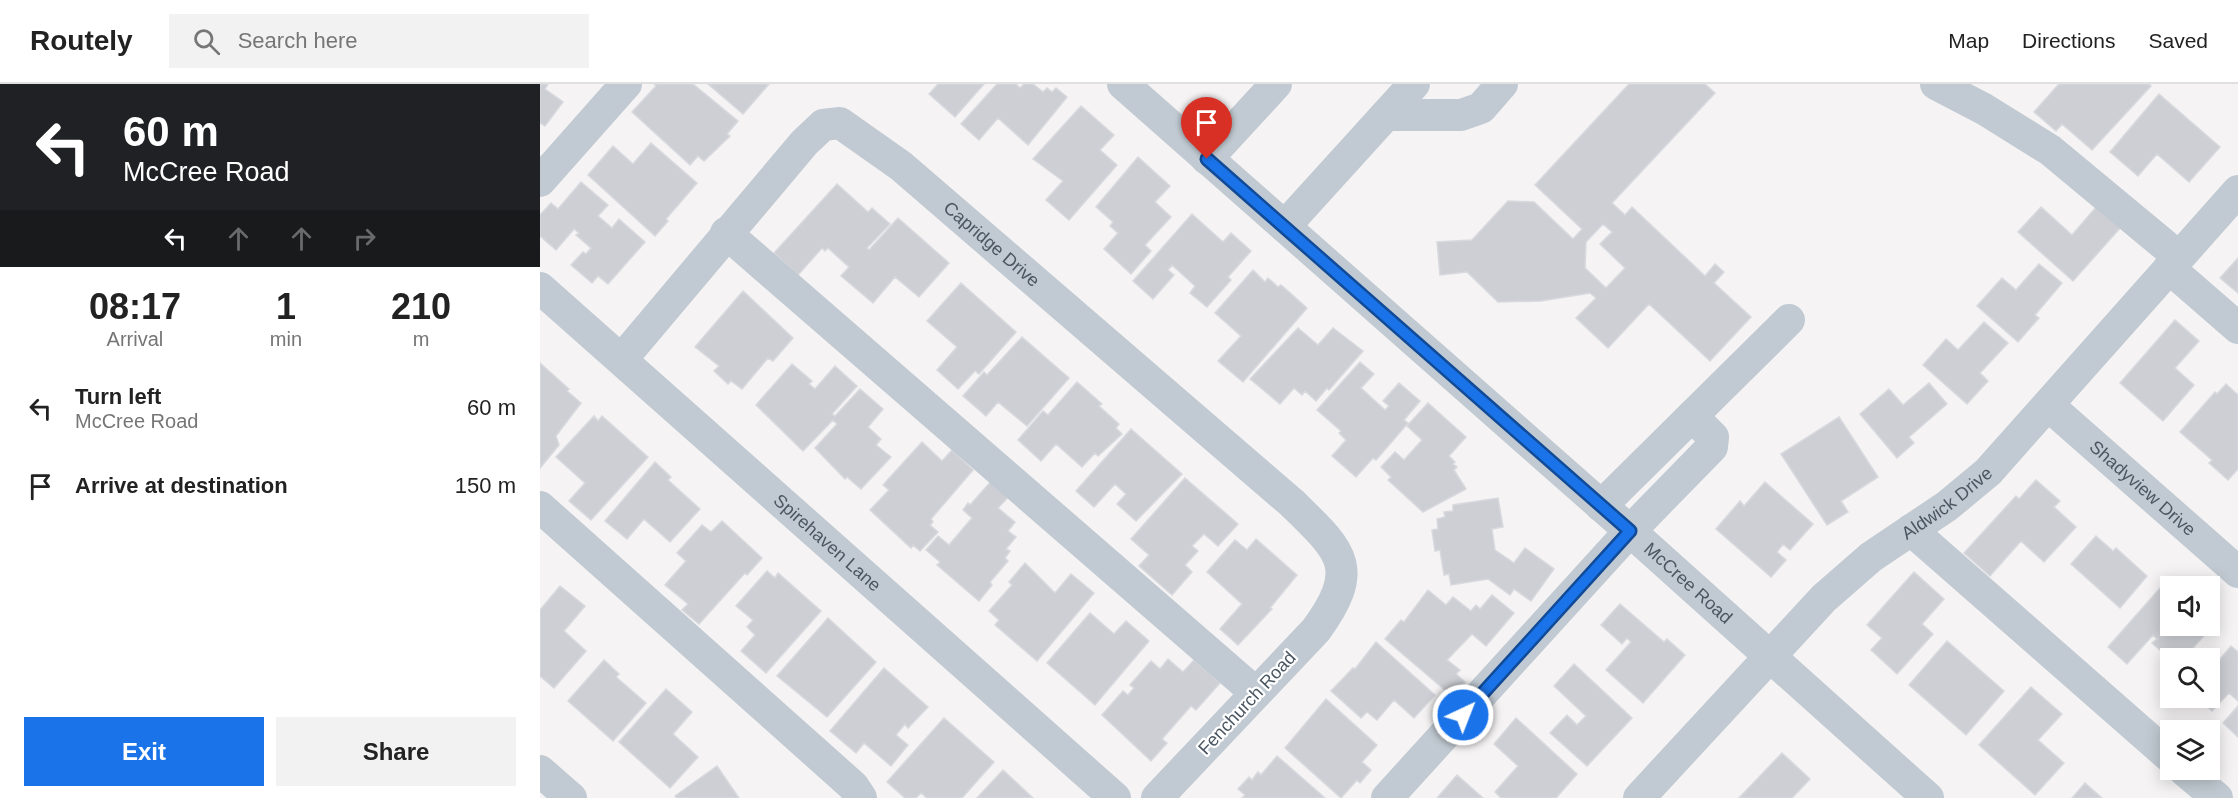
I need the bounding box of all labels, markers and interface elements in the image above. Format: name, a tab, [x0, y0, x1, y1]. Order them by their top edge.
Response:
search box	[169, 14, 589, 68]
text: Routely	[30, 25, 133, 56]
icon: search	[190, 25, 223, 58]
text: Search here	[238, 28, 358, 53]
text: Map	[1948, 29, 1989, 52]
text: Directions	[2022, 29, 2115, 52]
text: Saved	[2148, 29, 2208, 52]
pin	[1181, 97, 1232, 159]
icon: arrive	[1190, 106, 1223, 139]
icon: left	[24, 108, 102, 186]
text: 60 m	[123, 108, 219, 155]
text: McCree Road	[123, 157, 290, 187]
street label: Capridge Drive	[940, 197, 1044, 291]
icon: left	[159, 222, 192, 255]
icon: ahead	[222, 222, 255, 255]
icon: ahead	[285, 222, 318, 255]
icon: right	[348, 222, 381, 255]
text: 08:17	[89, 286, 181, 327]
text: 1	[276, 286, 296, 327]
text: 210	[391, 286, 451, 327]
text: Arrival	[107, 328, 163, 350]
text: min	[270, 328, 302, 350]
text: m	[413, 328, 429, 350]
text: Turn left	[75, 384, 161, 409]
icon: left	[24, 392, 57, 425]
text: 60 m	[467, 395, 516, 420]
text: McCree Road	[75, 410, 198, 432]
street label: Shadyview Drive	[2086, 436, 2200, 540]
street label: Aldwick Drive	[1898, 463, 1996, 543]
icon: arrive	[24, 470, 57, 503]
text: Arrive at destination	[75, 473, 288, 498]
text: 150 m	[455, 473, 516, 498]
street label: Spirehaven Lane	[770, 490, 885, 595]
street label: McCree Road	[1640, 539, 1736, 628]
map controls	[2160, 576, 2220, 780]
button: sound	[2160, 576, 2220, 636]
street label: Fenchurch Road	[1194, 648, 1300, 758]
button: search	[2160, 648, 2220, 708]
position arrow	[1431, 683, 1495, 747]
button: Exit	[24, 717, 264, 786]
button: Share	[276, 717, 516, 786]
button: layers	[2160, 720, 2220, 780]

